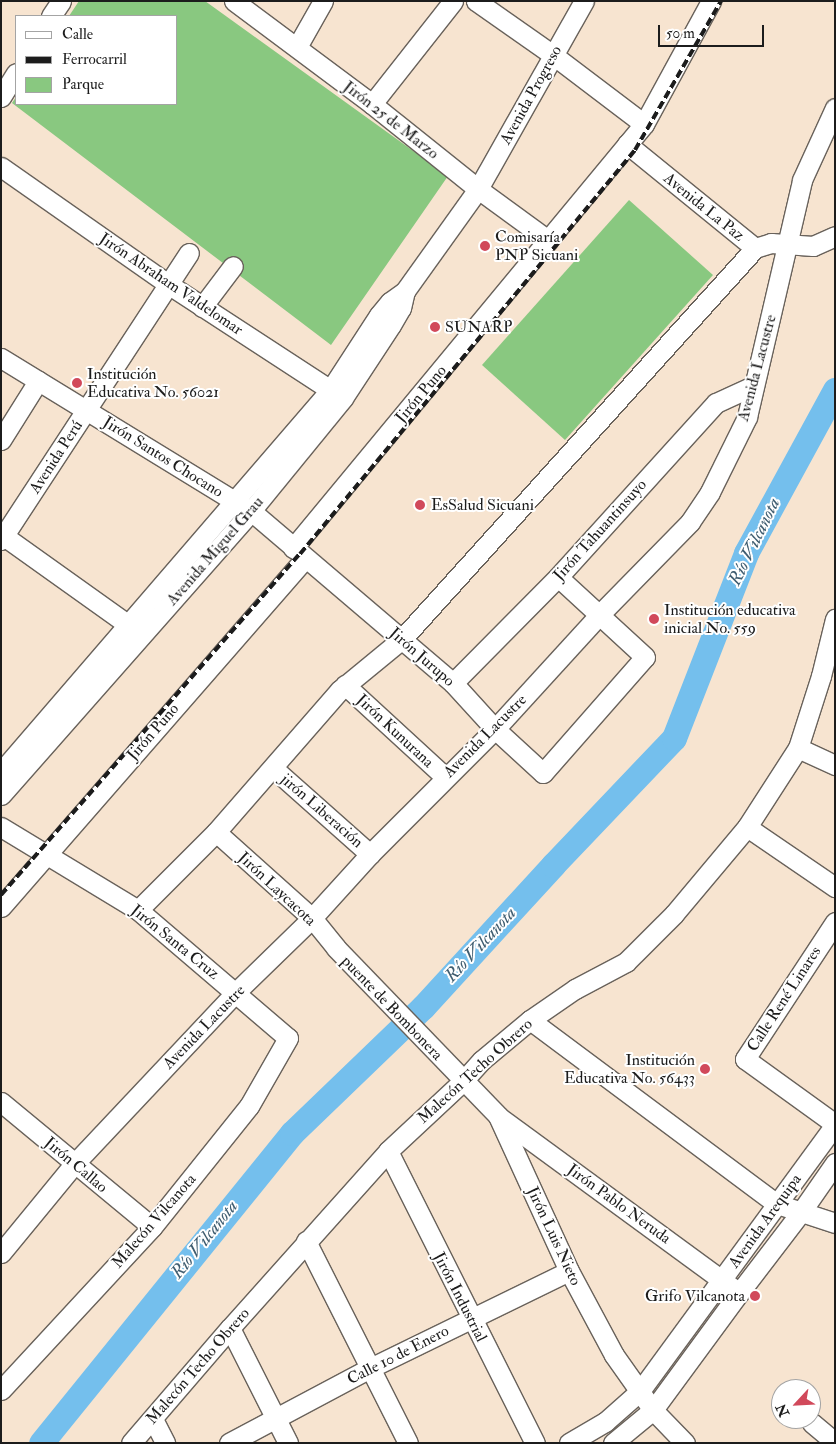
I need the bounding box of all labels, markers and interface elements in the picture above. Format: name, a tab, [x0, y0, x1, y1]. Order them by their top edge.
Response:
legend	[15, 15, 178, 105]
scale bar	[661, 15, 767, 47]
text: 50 m	[666, 24, 695, 43]
text: Calle	[62, 25, 93, 44]
street label: Avenida Progreso	[496, 42, 566, 148]
text: Ferrocarril	[62, 50, 127, 69]
text: Parque	[62, 75, 104, 94]
street label: Jirón 25 de Marzo	[340, 77, 442, 163]
street label: Avenida La Paz	[660, 169, 748, 245]
place label: Comisaría PNP Sicuani	[495, 227, 578, 265]
street label: Jirón Abraham Valdelomar	[96, 229, 246, 339]
marker: Comisaría PNP Sicuani	[479, 240, 491, 252]
street label: Avenida Lacustre	[734, 313, 780, 423]
place label: SUNARP	[445, 317, 512, 337]
marker: SUNARP	[429, 321, 441, 333]
street label: Jirón Puno	[391, 361, 451, 427]
place label: Institución Educativa No. 56021	[87, 364, 219, 402]
marker: Institución Educativa No. 56021	[71, 377, 83, 389]
street label: Jirón Santos Chocano	[99, 412, 227, 502]
street label: Avenida Perú	[25, 417, 87, 497]
street label: Jirón Tahuantinsuyo	[549, 475, 651, 585]
street label: Avenida Miguel Grau	[163, 493, 267, 609]
place label: EsSalud Sicuani	[431, 495, 534, 515]
water label: Río Vilcanota	[725, 495, 785, 589]
marker: EsSalud Sicuani	[413, 498, 427, 512]
place label: Institución educativa inicial No. 559	[664, 600, 796, 638]
marker: Institución educativa inicial No. 559	[648, 613, 660, 625]
street label: Jirón Jurupo	[385, 623, 459, 691]
street label: Jirón Kunurana	[352, 690, 438, 772]
street label: Avenida Lacustre	[439, 690, 531, 782]
street label: Jirón Puno	[123, 700, 183, 764]
street label: jirón Liberación	[277, 770, 367, 852]
street label: Jirón Laycacota	[234, 848, 320, 930]
street label: Jirón Santa Cruz	[127, 901, 223, 983]
water label: Río Vilcanota	[441, 903, 521, 987]
street label: Calle René Linares	[743, 943, 825, 1055]
street label: puente de Bombonera	[337, 952, 447, 1064]
street label: Avenida Lacustre	[159, 981, 249, 1073]
street label: Malecón Techo Obrero	[414, 1014, 536, 1128]
place label: Institución Educativa No. 56433	[564, 1050, 695, 1088]
marker: Institución Educativa No. 56433	[699, 1063, 711, 1075]
street label: Jirón Callao	[41, 1133, 111, 1197]
street label: Jirón Pablo Neruda	[563, 1160, 675, 1248]
street label: Malecón Vilcanota	[108, 1170, 200, 1272]
street label: Avenida Arequipa	[724, 1170, 806, 1272]
street label: Jirón Luis Nieto	[523, 1184, 585, 1288]
water label: Río Vilcanota	[167, 1197, 243, 1283]
street label: Jirón Industrial	[429, 1249, 491, 1345]
place label: Grifo Vilcanota	[645, 1286, 745, 1306]
marker: Grifo Vilcanota	[749, 1290, 761, 1302]
street label: Malecón Techo Obrero	[142, 1304, 254, 1428]
street label: Calle 10 de Enero	[344, 1321, 452, 1389]
north arrow	[771, 1379, 821, 1429]
text: N	[773, 1401, 793, 1419]

